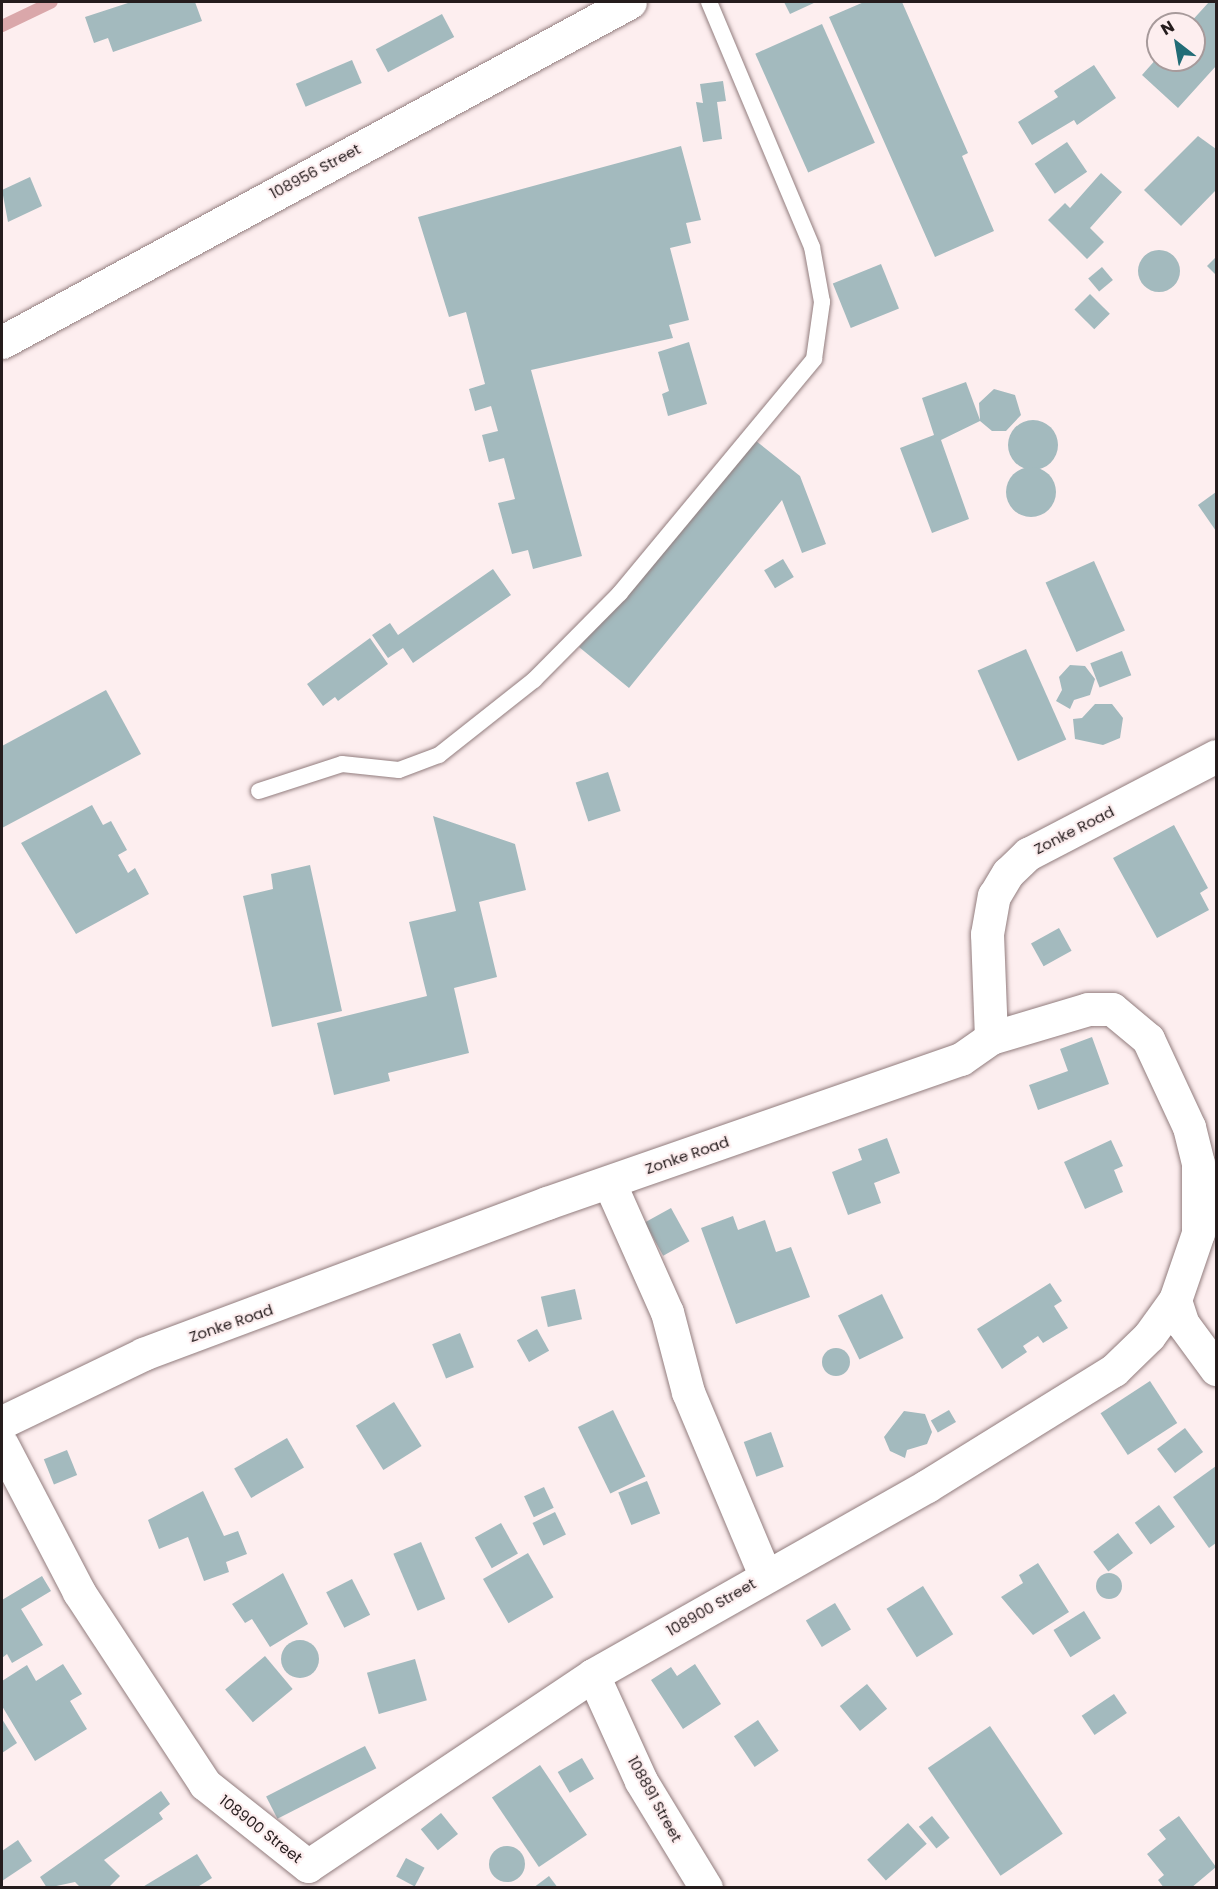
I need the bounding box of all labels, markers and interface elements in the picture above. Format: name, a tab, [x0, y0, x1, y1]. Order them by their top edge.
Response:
north arrow	[1146, 12, 1206, 72]
text: N	[1156, 15, 1179, 41]
street label: 108956 Street	[267, 140, 363, 202]
street label: Zonke Road	[1031, 802, 1117, 858]
street label: Zonke Road	[643, 1132, 731, 1178]
street label: Zonke Road	[187, 1300, 275, 1346]
street label: 108900 Street	[663, 1574, 759, 1640]
street label: 108891 Street	[624, 1753, 686, 1845]
street label: 108900 Street	[216, 1791, 306, 1867]

